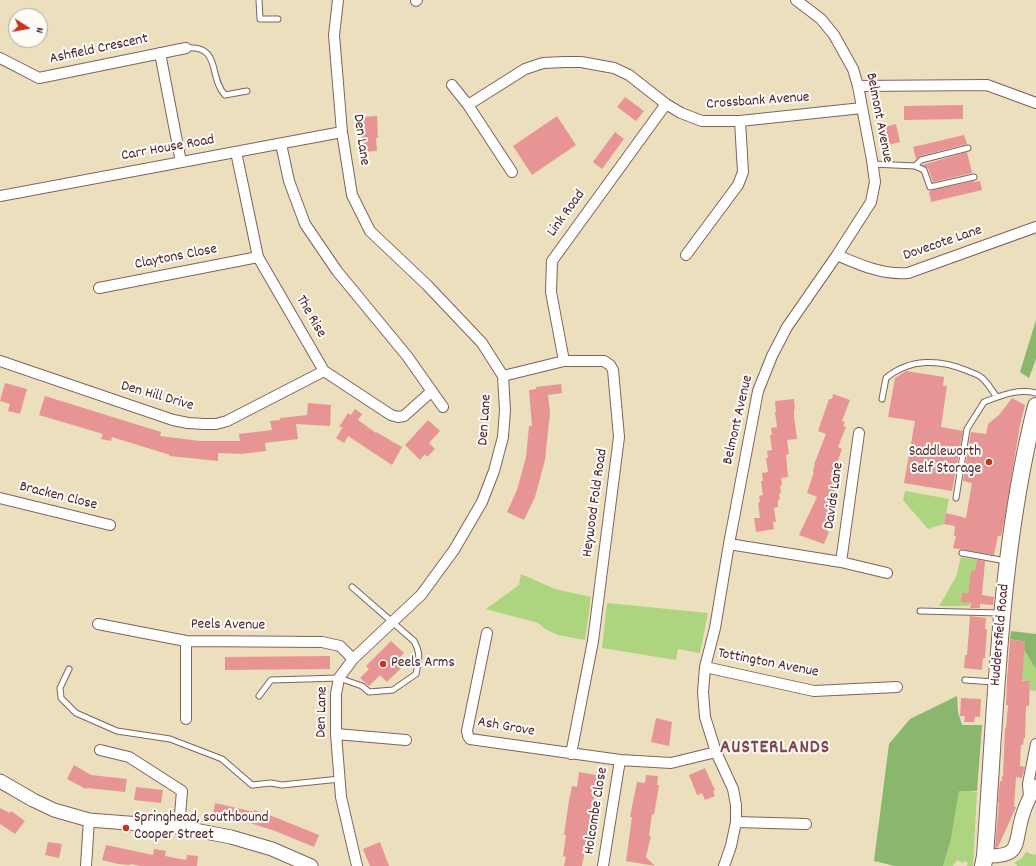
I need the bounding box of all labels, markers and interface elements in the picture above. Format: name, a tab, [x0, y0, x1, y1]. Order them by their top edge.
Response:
north arrow	[8, 8, 48, 48]
text: N	[30, 26, 47, 34]
street label: Ashfield Crescent	[48, 31, 150, 69]
street label: Belmont Avenue	[860, 72, 896, 164]
street label: Crossbank Avenue	[706, 89, 810, 115]
street label: Den Lane	[348, 113, 372, 167]
street label: Carr House Road	[120, 132, 216, 166]
street label: Link Road	[544, 187, 590, 241]
street label: Dovecote Lane	[901, 222, 985, 266]
street label: Claytons Close	[133, 241, 219, 275]
street label: The Rise	[291, 293, 329, 341]
street label: Belmont Avenue	[720, 374, 758, 466]
street label: Den Hill Drive	[119, 378, 195, 416]
street label: Den Lane	[475, 394, 497, 446]
place label: Saddleworth Self Storage	[909, 444, 981, 479]
street label: Heywood Fold Road	[579, 448, 613, 558]
marker: Saddleworth Self Storage	[984, 457, 994, 467]
street label: Davids Lane	[821, 461, 849, 531]
street label: Bracken Close	[17, 479, 99, 515]
street label: Huddersfield Road	[988, 583, 1014, 687]
street label: Peels Avenue	[191, 616, 265, 636]
street label: Tottington Avenue	[716, 645, 820, 683]
place label: Peels Arms	[391, 655, 455, 673]
marker: Peels Arms	[378, 659, 388, 669]
street label: Den Lane	[314, 686, 332, 738]
street label: Ash Grove	[476, 714, 536, 742]
district label: AUSTERLANDS	[720, 738, 830, 760]
street label: Holcombe Close	[581, 766, 613, 856]
place label: Springhead, southbound Cooper Street	[134, 810, 269, 845]
marker: Springhead, southbound Cooper Street	[121, 823, 131, 833]

